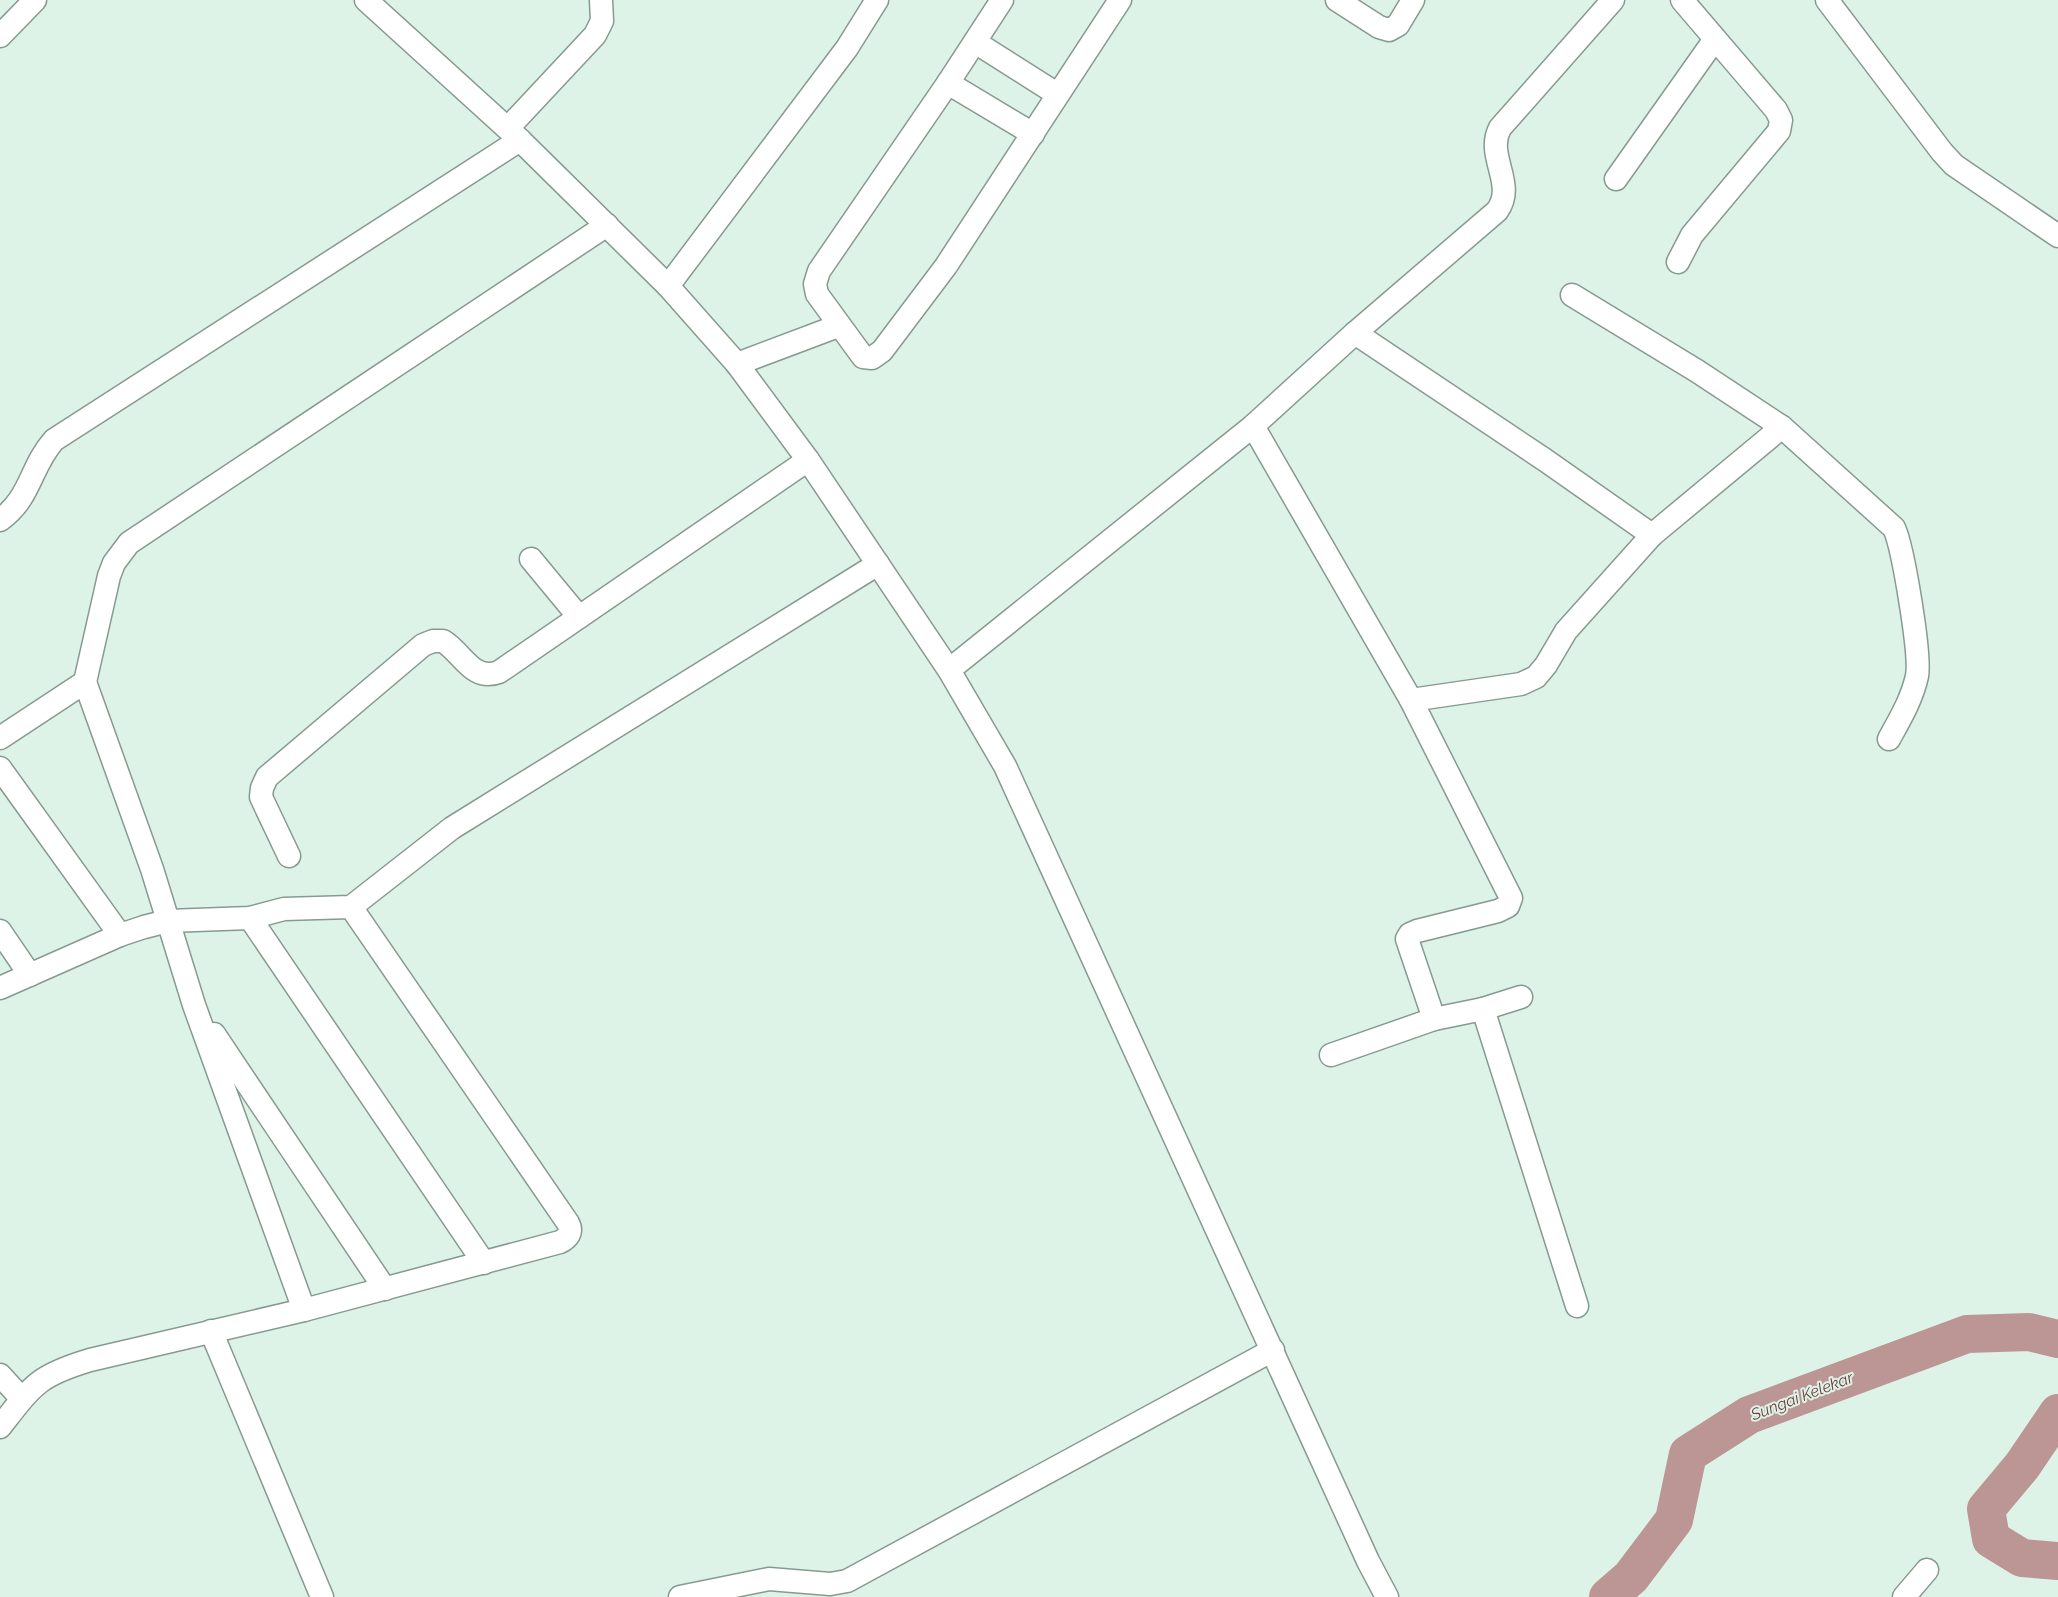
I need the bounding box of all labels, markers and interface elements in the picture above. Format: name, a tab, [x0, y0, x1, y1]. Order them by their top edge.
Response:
water label: Sungai Kelekar	[1747, 1368, 1856, 1425]

